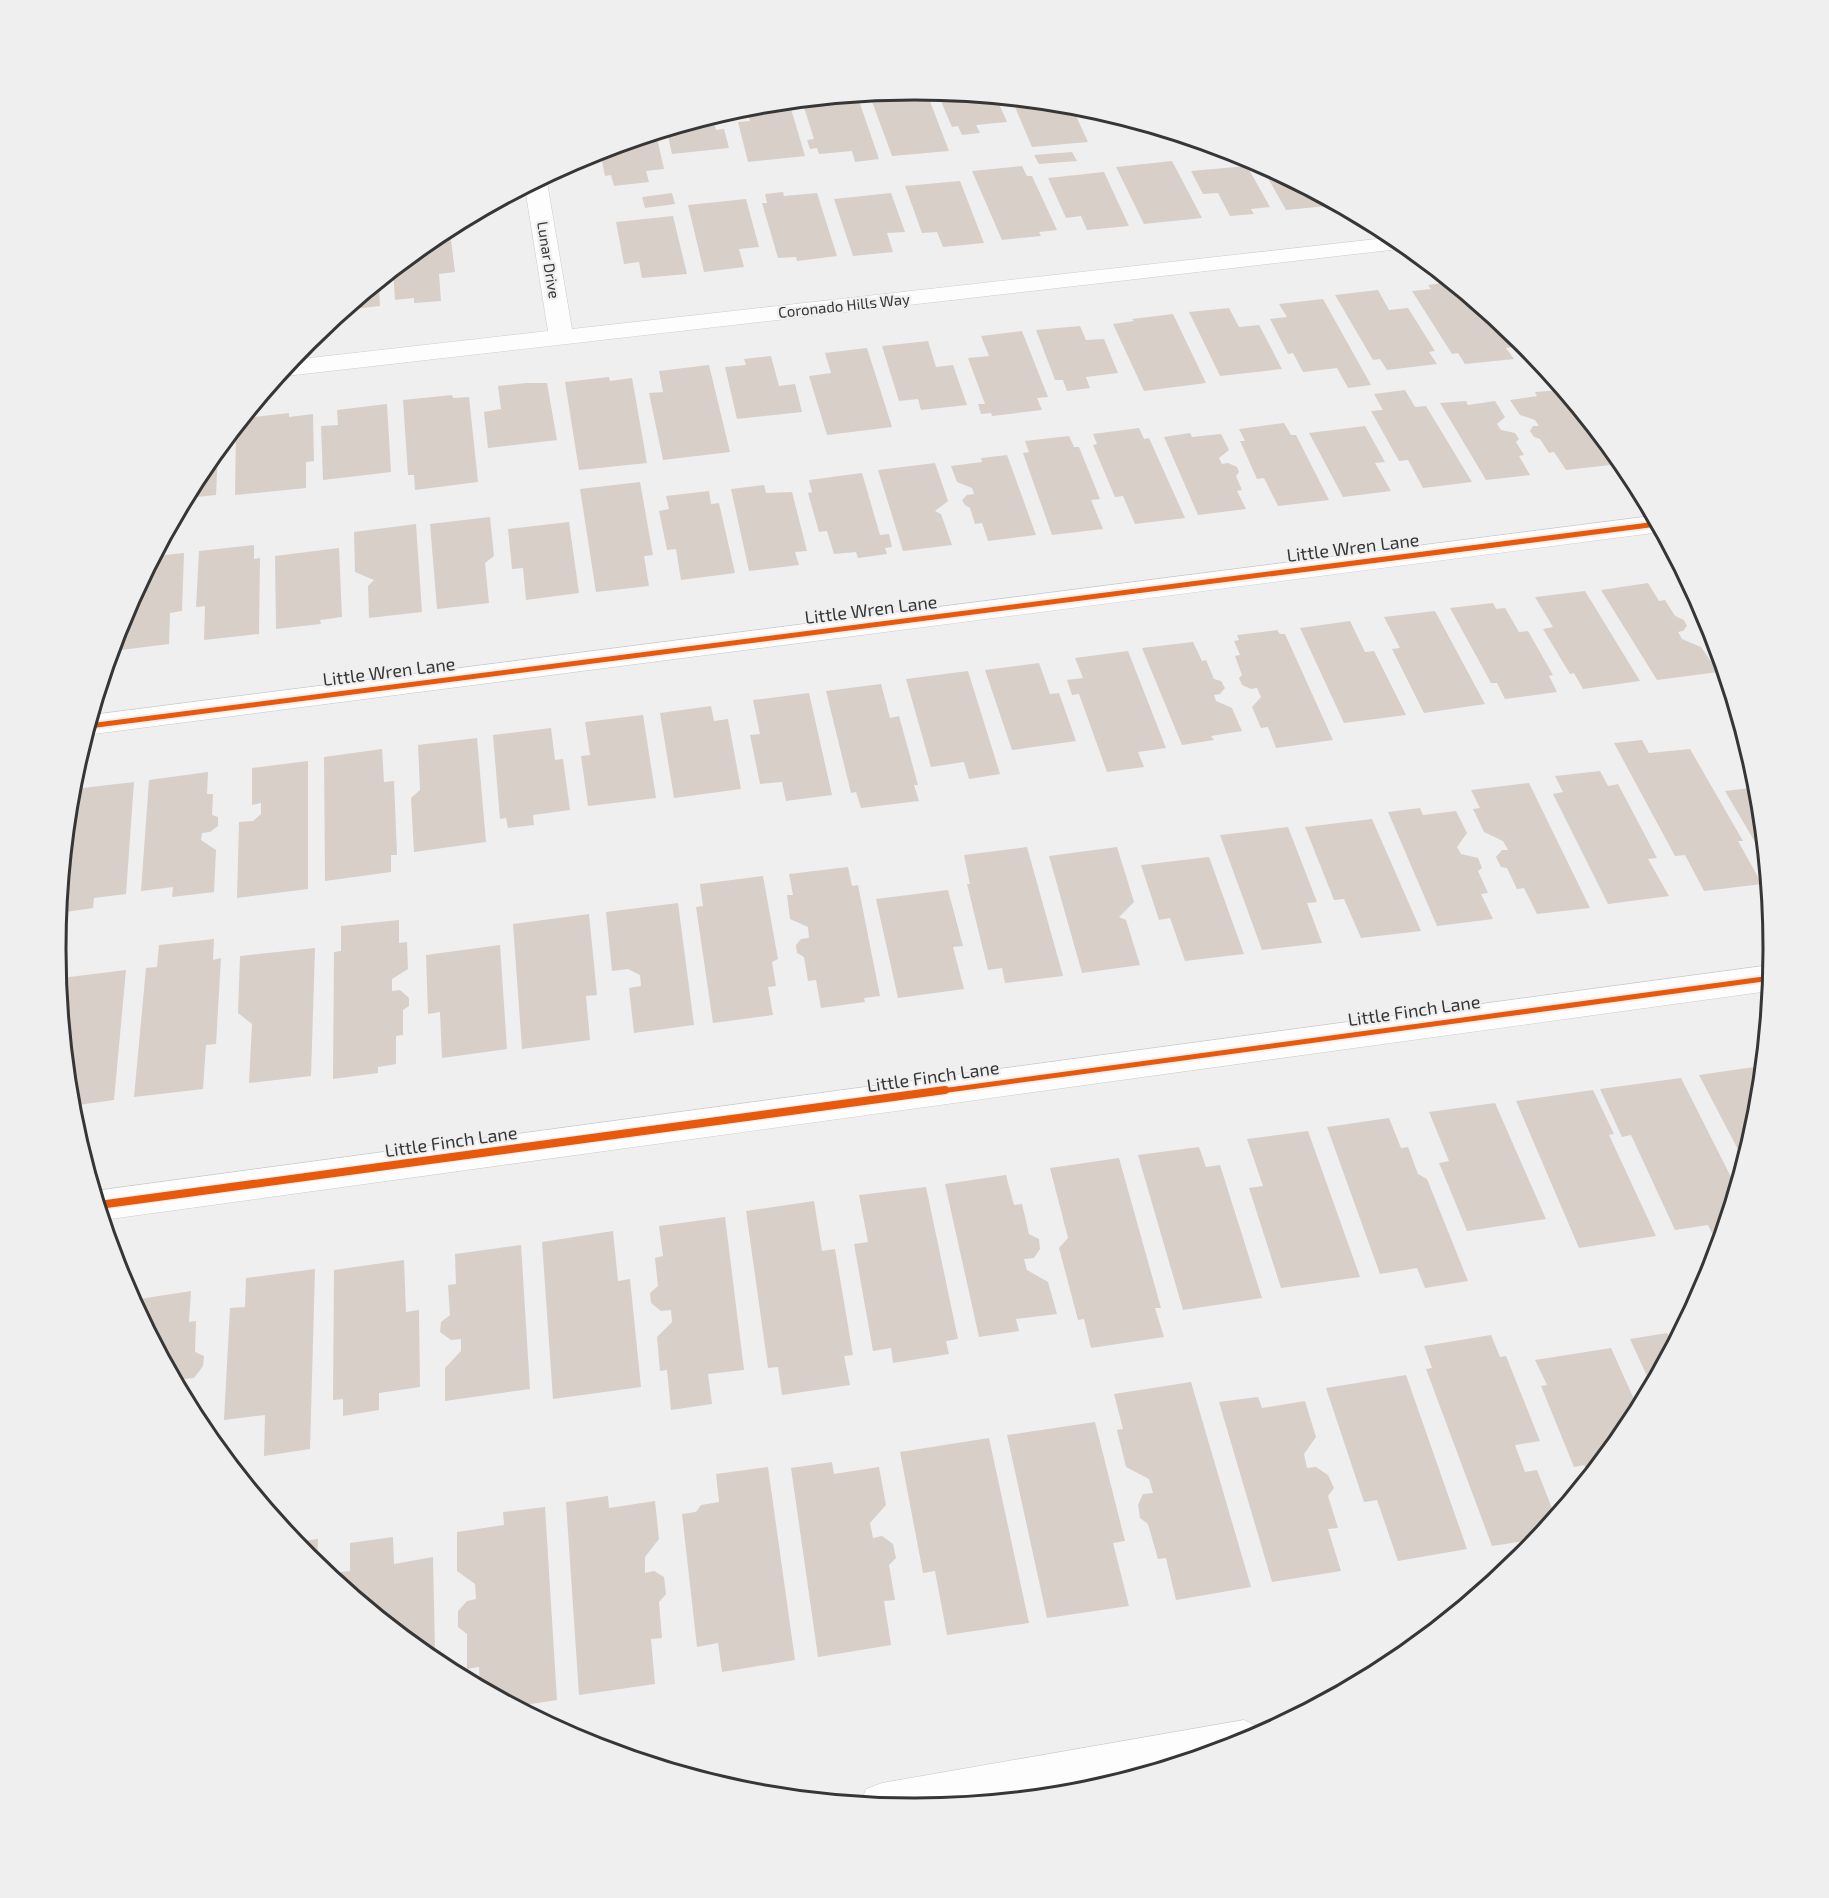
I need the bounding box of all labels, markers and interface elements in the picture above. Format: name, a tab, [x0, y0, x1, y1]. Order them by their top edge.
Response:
street label: Lunar Drive	[534, 220, 564, 300]
street label: Coronado Hills Way	[777, 289, 911, 321]
street label: Little Wren Lane	[1285, 528, 1420, 566]
street label: Little Wren Lane	[803, 590, 938, 628]
street label: Little Wren Lane	[321, 652, 456, 690]
street label: Little Finch Lane	[1346, 990, 1482, 1030]
street label: Little Finch Lane	[865, 1056, 1001, 1096]
street label: Little Finch Lane	[383, 1121, 519, 1161]

